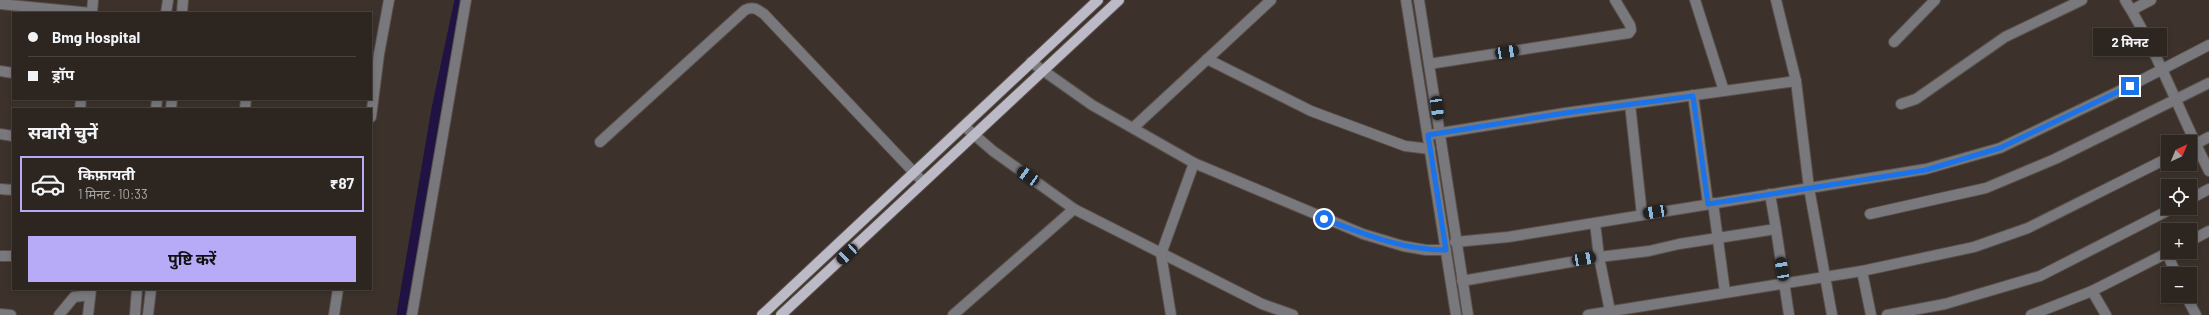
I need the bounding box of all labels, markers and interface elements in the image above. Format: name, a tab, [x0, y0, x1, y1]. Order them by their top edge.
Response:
text: Bmg Hospital	[52, 28, 140, 46]
callout: 2 मिनट	[2093, 28, 2167, 56]
text: 2 मिनट	[2111, 34, 2149, 50]
car	[1494, 44, 1520, 60]
text: ड्रॉप	[52, 65, 74, 83]
route end	[2121, 77, 2139, 95]
car	[1429, 95, 1445, 121]
text: सवारी चुनें	[28, 121, 98, 143]
north arrow	[2161, 135, 2197, 171]
map controls	[2161, 135, 2197, 303]
car	[1015, 164, 1041, 188]
text: किफ़ायती	[78, 165, 135, 183]
icon: car	[30, 166, 66, 202]
text: ₹87	[330, 174, 354, 192]
button: locate	[2161, 179, 2197, 215]
text: 1 मिनट · 10:33	[78, 186, 148, 202]
car	[1642, 204, 1668, 220]
route start	[1315, 210, 1333, 228]
button: +	[2161, 223, 2197, 259]
button: पुष्टि करें	[28, 236, 356, 282]
car	[834, 241, 860, 267]
car	[1571, 251, 1597, 267]
car	[1774, 256, 1790, 282]
button: −	[2161, 267, 2197, 303]

